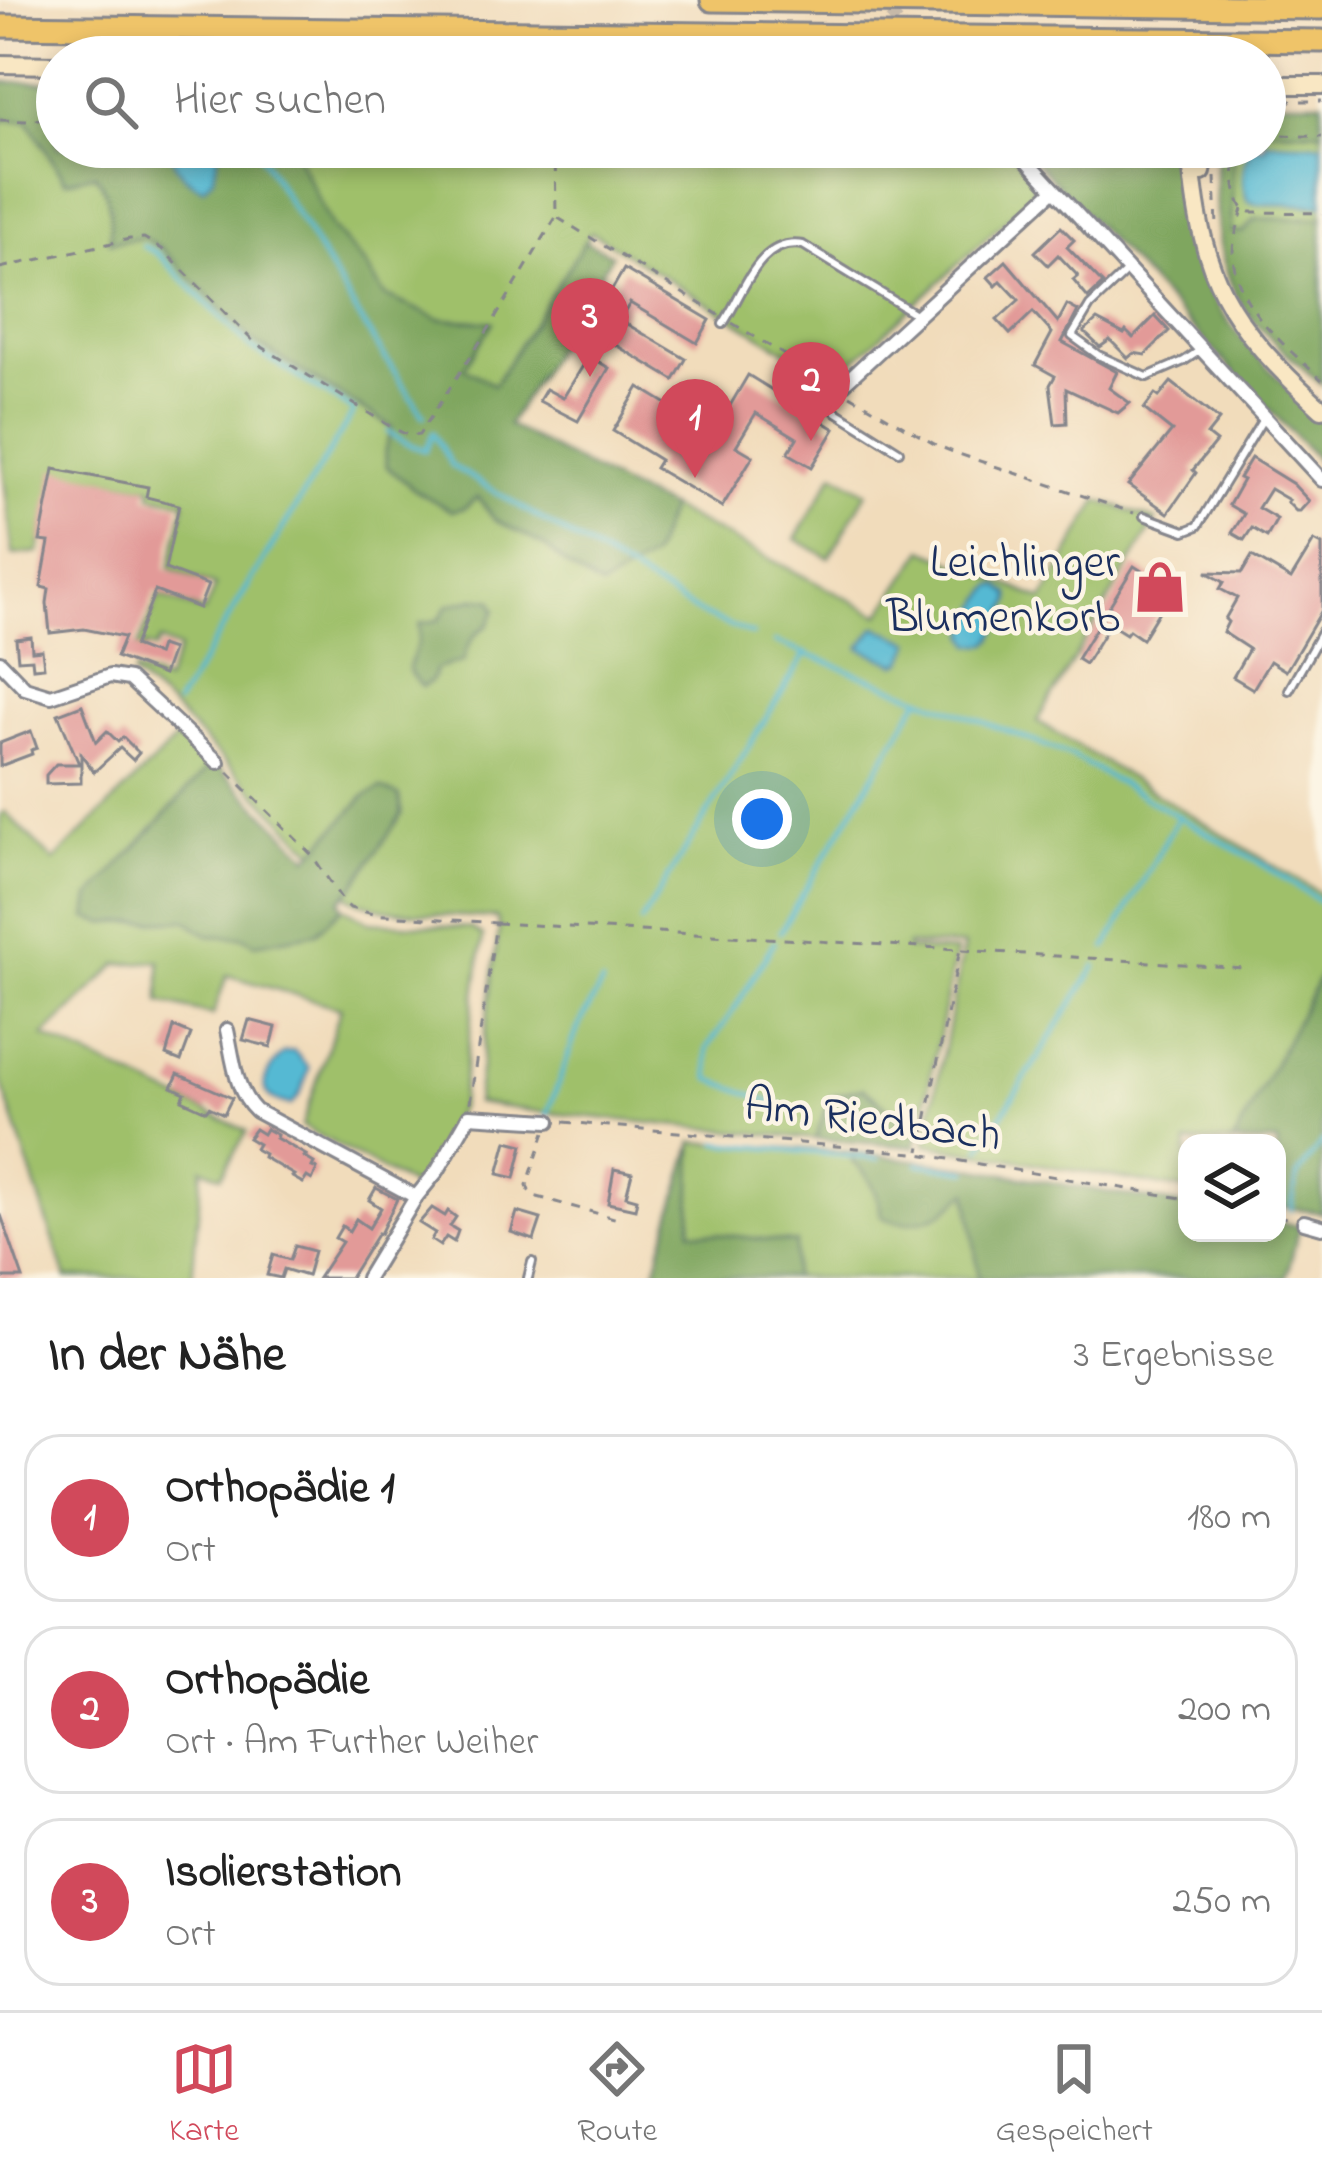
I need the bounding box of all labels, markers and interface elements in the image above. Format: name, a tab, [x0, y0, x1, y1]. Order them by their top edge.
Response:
search box	[36, 36, 1286, 168]
icon: search	[78, 69, 144, 135]
text: Hier suchen	[174, 69, 386, 135]
pin: 3	[551, 278, 629, 377]
pin: 2	[772, 342, 850, 441]
pin: 1	[656, 379, 734, 478]
place label: Leichlinger Blumenkorb	[886, 529, 1120, 654]
shop icon: Leichlinger Blumenkorb	[1131, 558, 1189, 616]
your location	[732, 789, 792, 849]
street label: Am Riedbach	[740, 1072, 1005, 1172]
map controls	[1178, 1134, 1286, 1242]
button: layers	[1178, 1134, 1286, 1242]
text: In der Nähe	[48, 1319, 285, 1394]
text: 3 Ergebnisse	[1073, 1328, 1274, 1385]
text: Orthopädie 1	[165, 1457, 395, 1523]
text: 1	[84, 1490, 96, 1547]
text: 180 m	[1187, 1490, 1271, 1547]
text: Ort	[165, 1523, 216, 1580]
text: Orthopädie	[165, 1649, 369, 1715]
text: 2	[80, 1682, 100, 1739]
text: 200 m	[1178, 1682, 1271, 1739]
text: Ort · Am Further Weiher	[165, 1715, 538, 1772]
text: Isolierstation	[165, 1841, 401, 1907]
text: 3	[82, 1874, 98, 1931]
text: 250 m	[1172, 1874, 1271, 1931]
text: Ort	[165, 1907, 216, 1964]
tab: Karte	[169, 2036, 239, 2156]
tab: Route	[577, 2036, 657, 2156]
tab: Gespeichert	[996, 2036, 1153, 2156]

